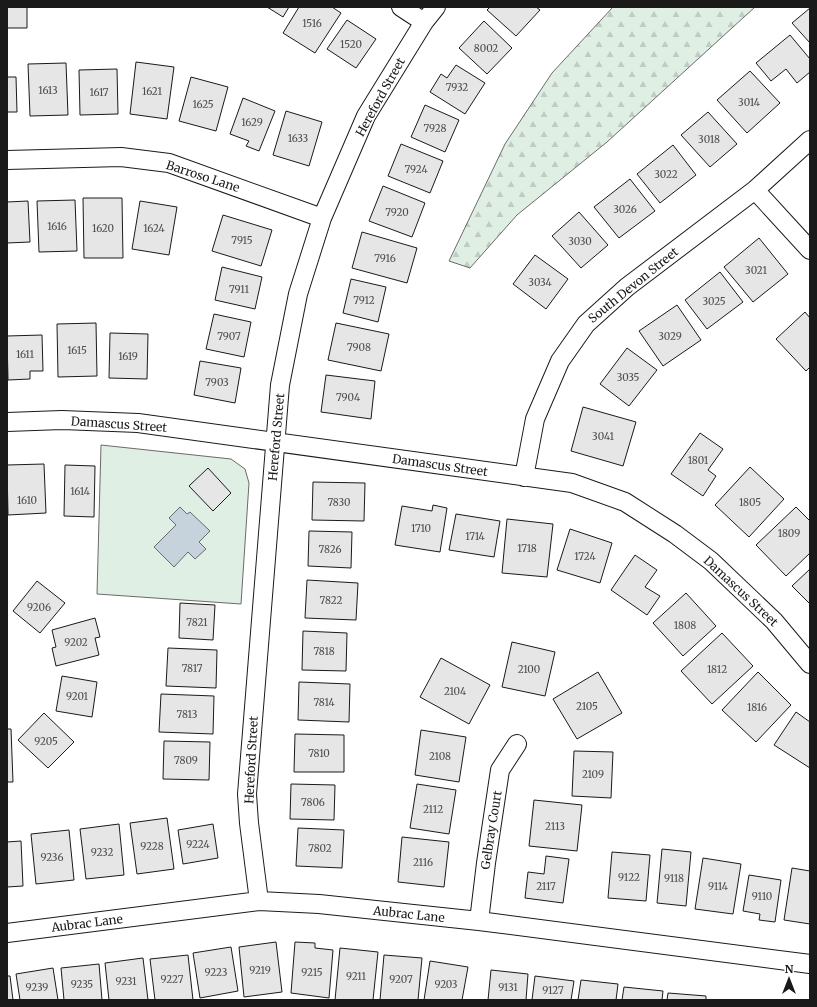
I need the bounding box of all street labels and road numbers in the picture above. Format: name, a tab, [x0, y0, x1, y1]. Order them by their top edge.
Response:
street label: Hereford Street	[352, 55, 408, 139]
street label: Barroso Lane	[164, 157, 242, 195]
street label: South Devon Street	[585, 244, 681, 326]
street label: Hereford Street	[265, 392, 287, 481]
street label: Damascus Street	[70, 413, 168, 435]
street label: Damascus Street	[391, 451, 489, 479]
street label: Damascus Street	[701, 553, 782, 630]
street label: Hereford Street	[241, 715, 261, 804]
street label: Gelbray Court	[477, 789, 505, 870]
street label: Aubrac Lane	[372, 903, 445, 925]
street label: Aubrac Lane	[49, 911, 124, 935]

